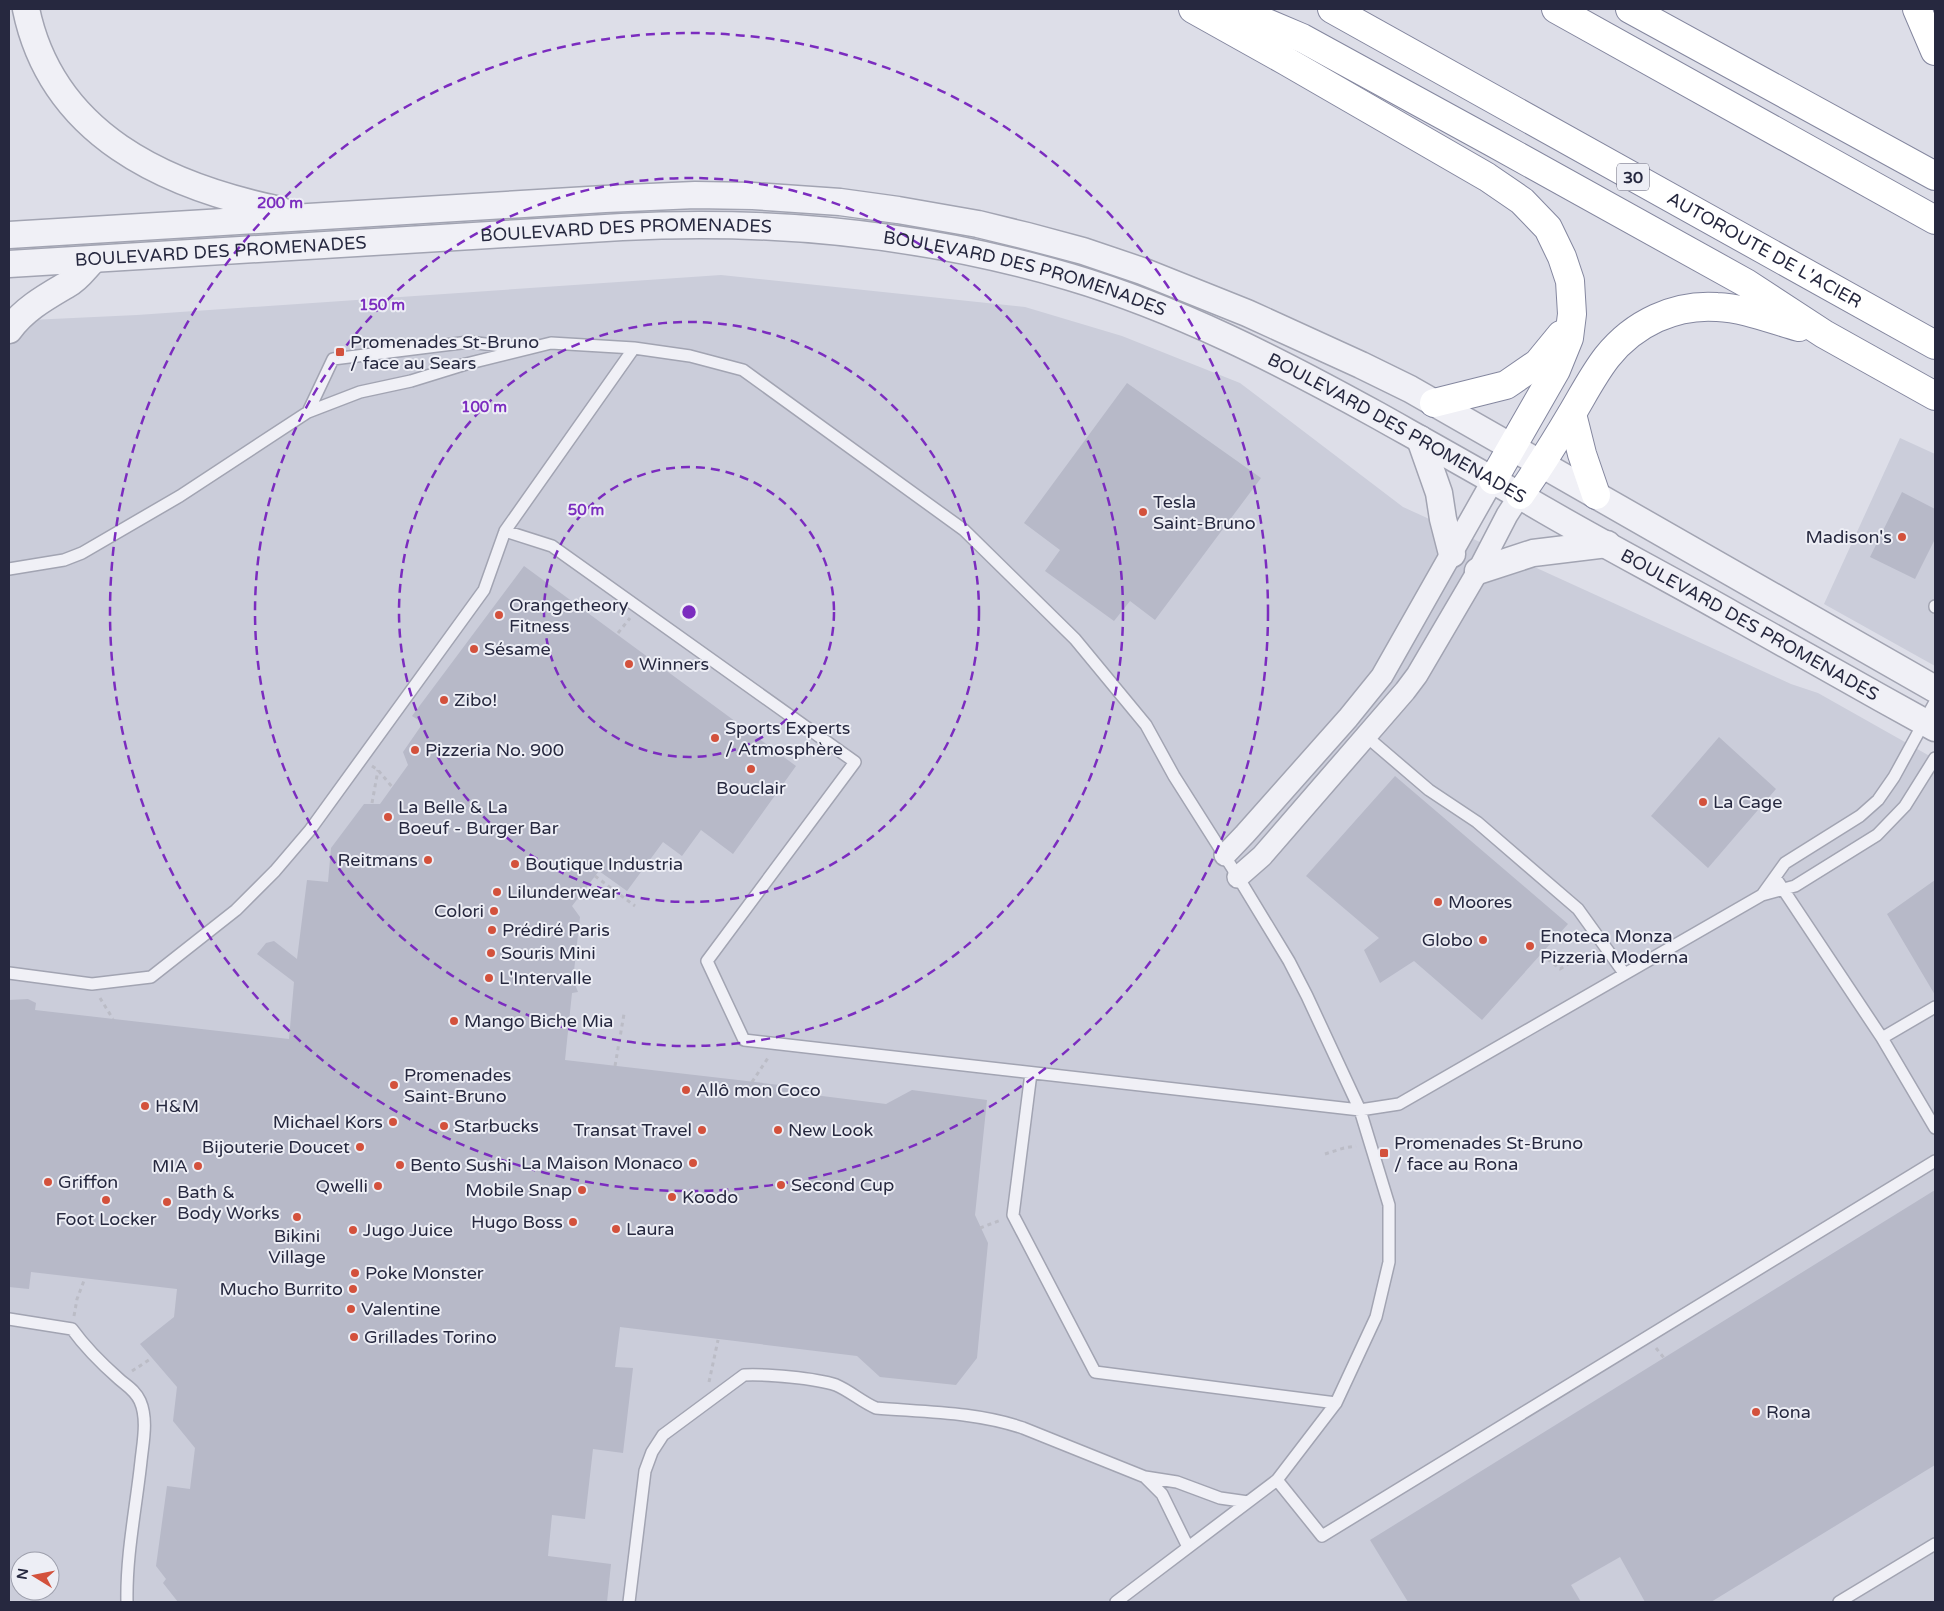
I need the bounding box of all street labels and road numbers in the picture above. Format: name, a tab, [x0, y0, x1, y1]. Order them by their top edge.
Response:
road number: 30	[1617, 163, 1649, 190]
street label: AUTOROUTE DE L'ACIER	[1663, 187, 1866, 313]
street label: BOULEVARD DES PROMENADES	[479, 214, 772, 247]
street label: BOULEVARD DES PROMENADES	[882, 226, 1169, 321]
street label: BOULEVARD DES PROMENADES	[74, 231, 367, 271]
street label: BOULEVARD DES PROMENADES	[1264, 348, 1530, 508]
street label: BOULEVARD DES PROMENADES	[1617, 544, 1883, 705]

